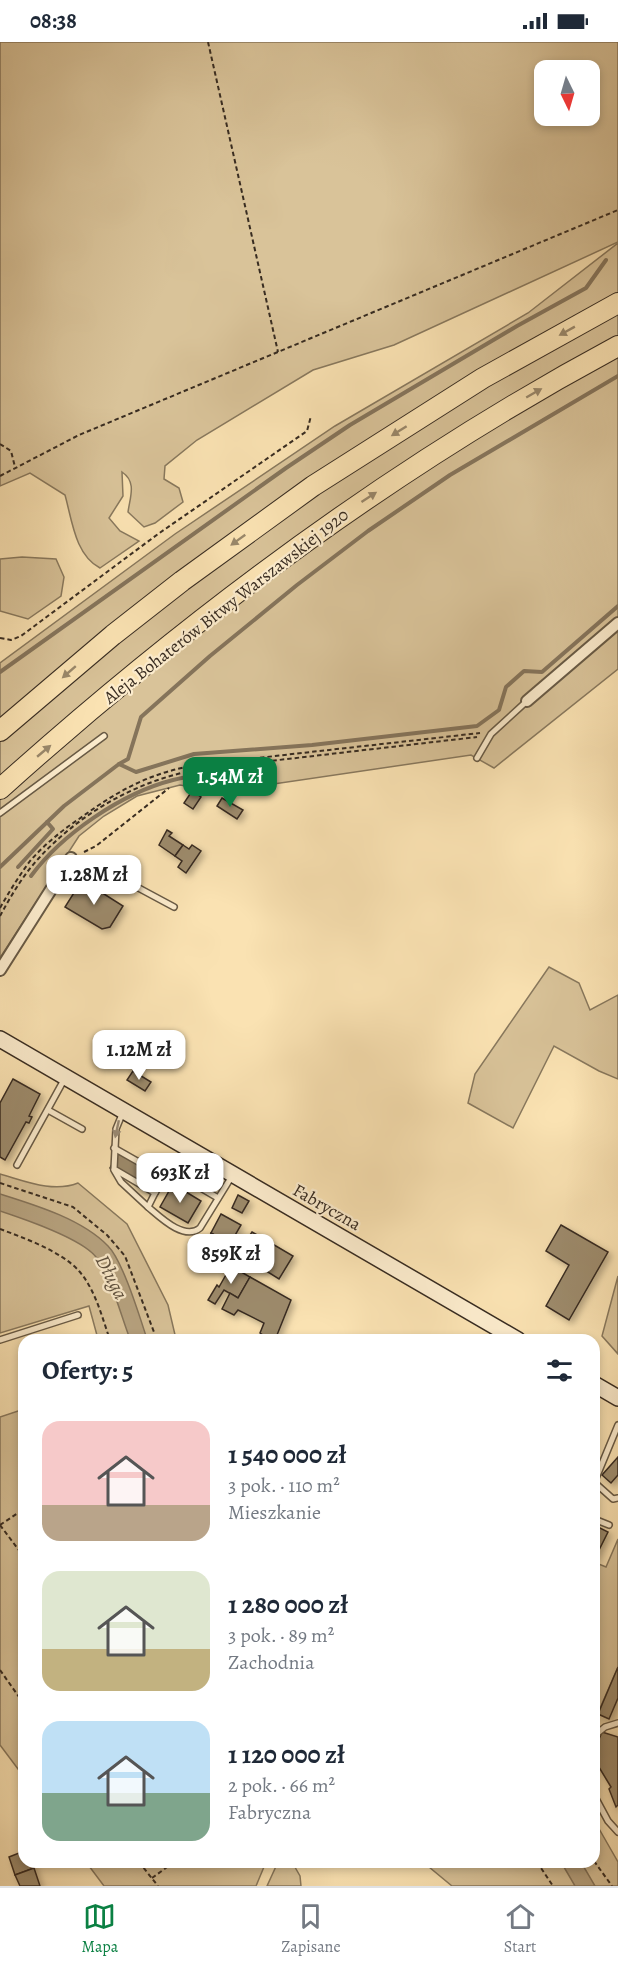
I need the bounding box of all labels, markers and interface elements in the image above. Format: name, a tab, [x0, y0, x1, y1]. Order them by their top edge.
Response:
text: 08:38	[30, 6, 77, 36]
north arrow	[534, 60, 600, 126]
map controls	[534, 60, 600, 126]
one-way arrow	[558, 326, 575, 336]
one-way arrow	[526, 388, 543, 398]
one-way arrow	[391, 425, 407, 436]
one-way arrow	[361, 492, 377, 503]
street label: Aleja Bohaterów Bitwy Warszawskiej 1920	[98, 503, 354, 710]
one-way arrow	[230, 534, 246, 546]
one-way arrow	[62, 665, 77, 678]
one-way arrow	[36, 744, 52, 757]
pin: 1.54M zł	[168, 757, 292, 808]
text: 1.54M zł	[197, 763, 263, 790]
pin: 1.28M zł	[32, 855, 156, 906]
text: 1.28M zł	[60, 861, 128, 888]
pin: 1.12M zł	[77, 1030, 201, 1081]
text: 1.12M zł	[106, 1036, 172, 1063]
one-way arrow	[112, 1119, 121, 1138]
pin: 693K zł	[125, 1153, 235, 1204]
text: 693K zł	[150, 1159, 210, 1186]
street label: Fabryczna	[289, 1178, 366, 1236]
pin: 859K zł	[176, 1234, 286, 1285]
text: 859K zł	[201, 1240, 261, 1267]
water label: Długa	[89, 1250, 134, 1304]
text: Oferty: 5	[42, 1353, 133, 1388]
icon: filters	[543, 1354, 576, 1387]
text: 1 540 000 zł	[228, 1437, 346, 1472]
icon: home	[90, 1445, 162, 1517]
text: 3 pok. · 110 m²	[228, 1472, 340, 1499]
text: Mieszkanie	[228, 1499, 321, 1526]
text: 1 280 000 zł	[228, 1587, 348, 1622]
icon: home	[90, 1595, 162, 1667]
text: 3 pok. · 89 m²	[228, 1622, 334, 1649]
text: Zachodnia	[228, 1649, 314, 1676]
text: 1 120 000 zł	[228, 1737, 345, 1772]
icon: home	[90, 1745, 162, 1817]
text: 2 pok. · 66 m²	[228, 1772, 335, 1799]
text: Fabryczna	[228, 1799, 311, 1826]
tab: Mapa	[81, 1900, 118, 1958]
tab: Zapisane	[281, 1900, 341, 1958]
tab: Start	[504, 1900, 537, 1958]

